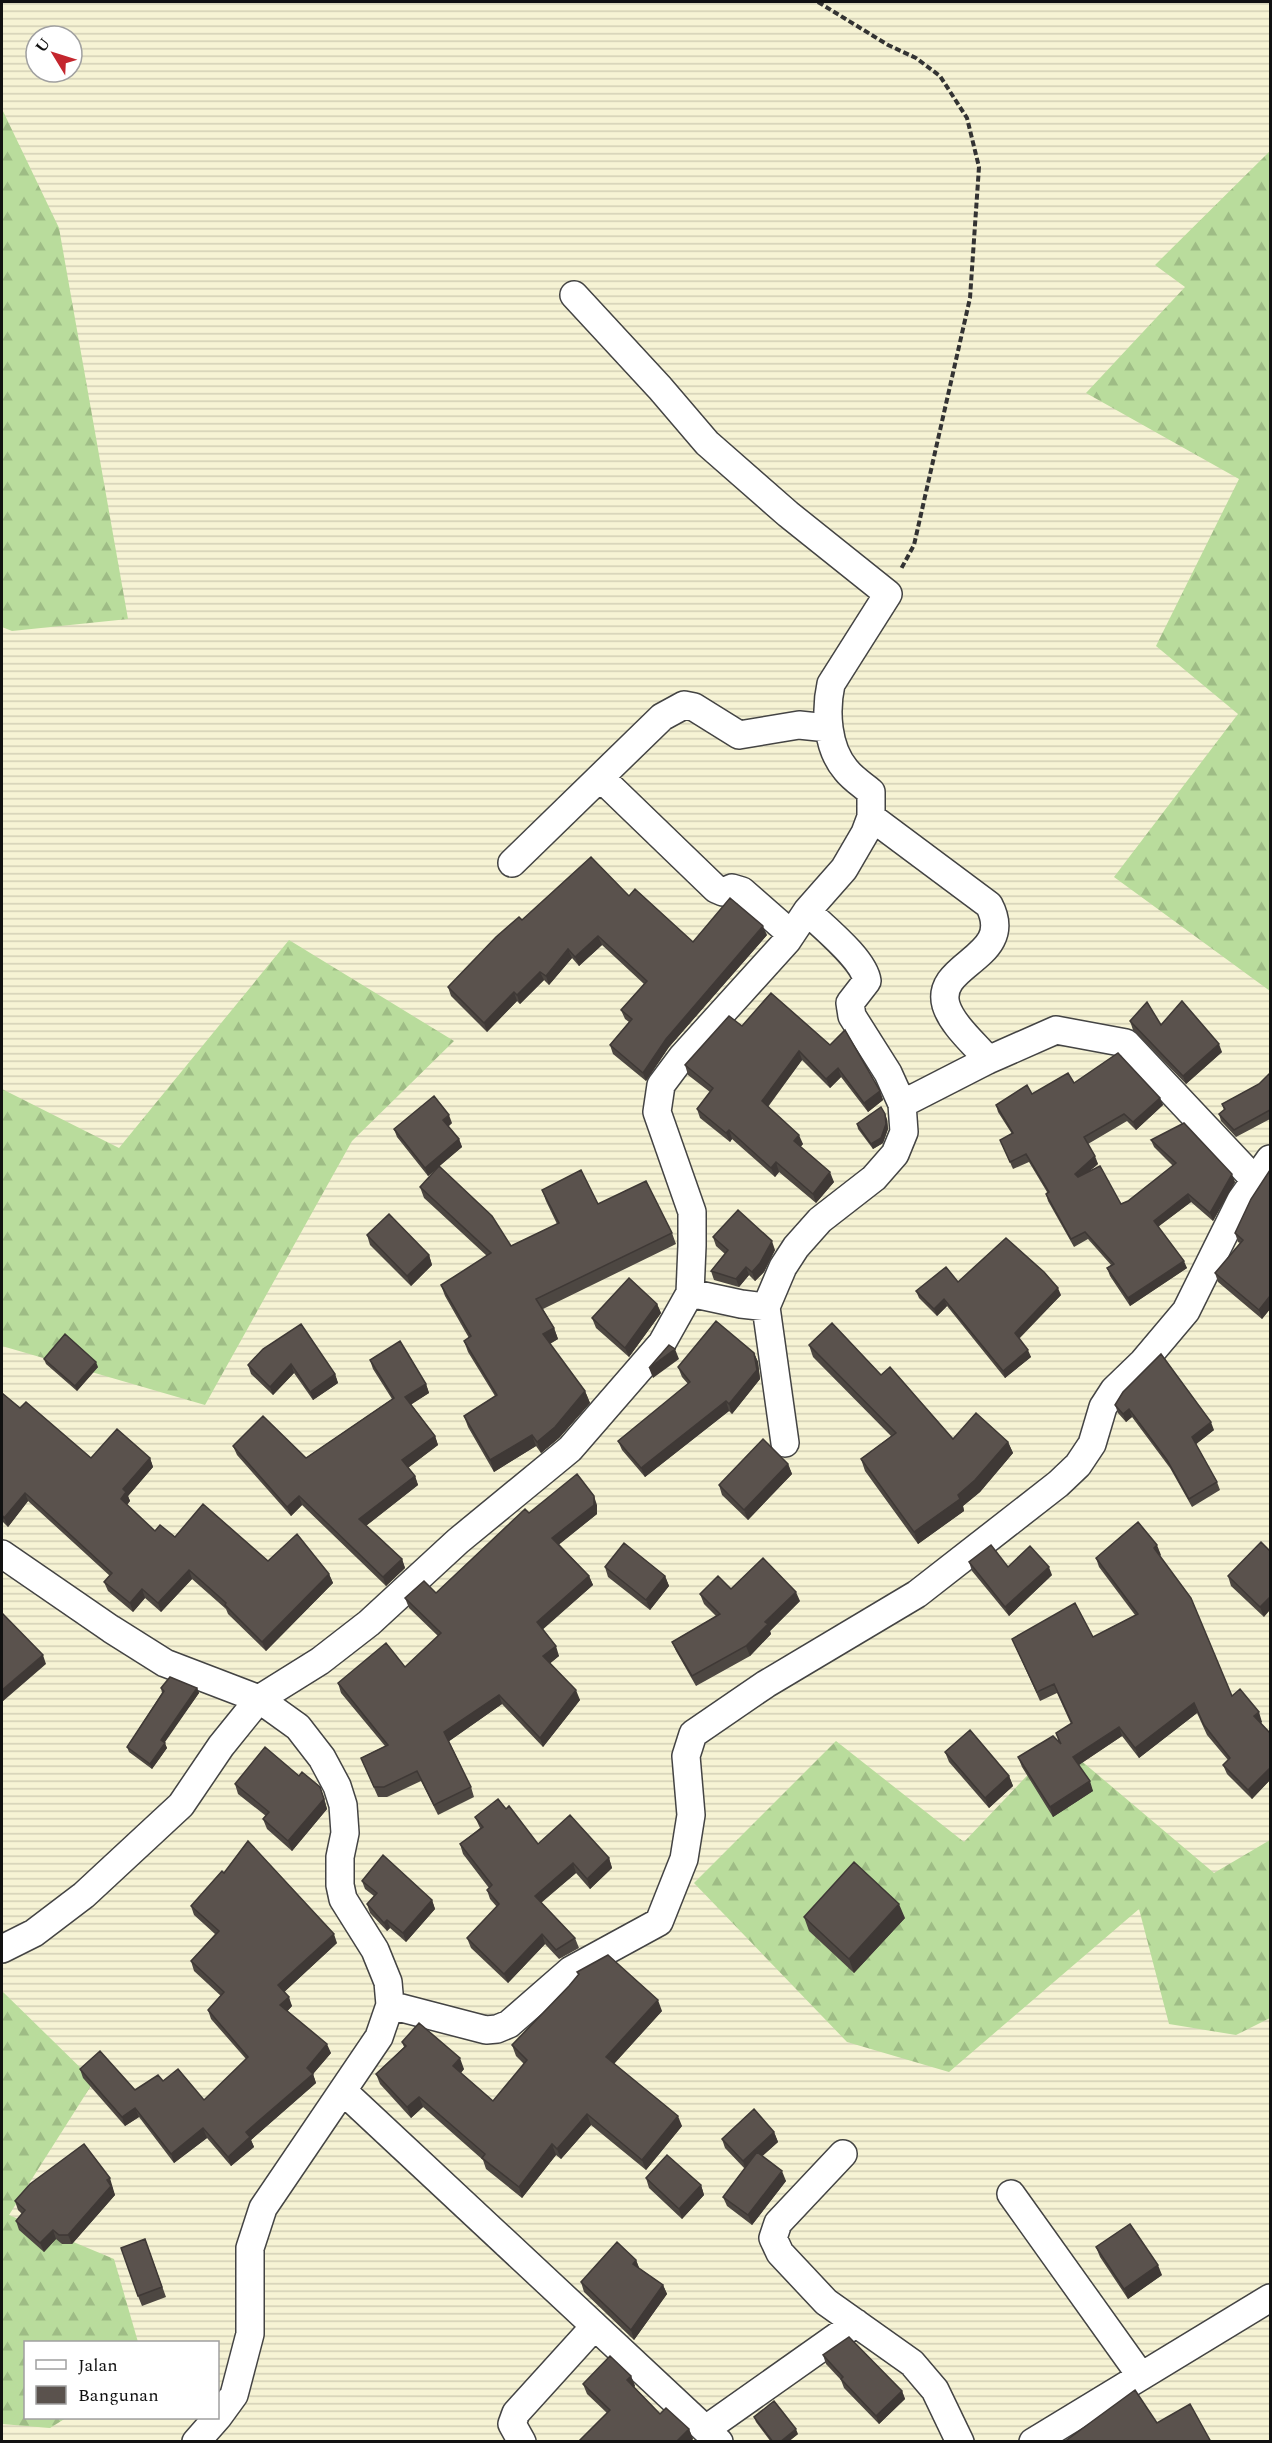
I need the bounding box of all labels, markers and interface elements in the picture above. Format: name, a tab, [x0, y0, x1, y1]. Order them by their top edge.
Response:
north arrow	[24, 24, 84, 84]
text: U	[29, 33, 57, 58]
legend	[24, 2341, 219, 2419]
text: Jalan	[78, 2352, 118, 2379]
text: Bangunan	[78, 2382, 159, 2409]

